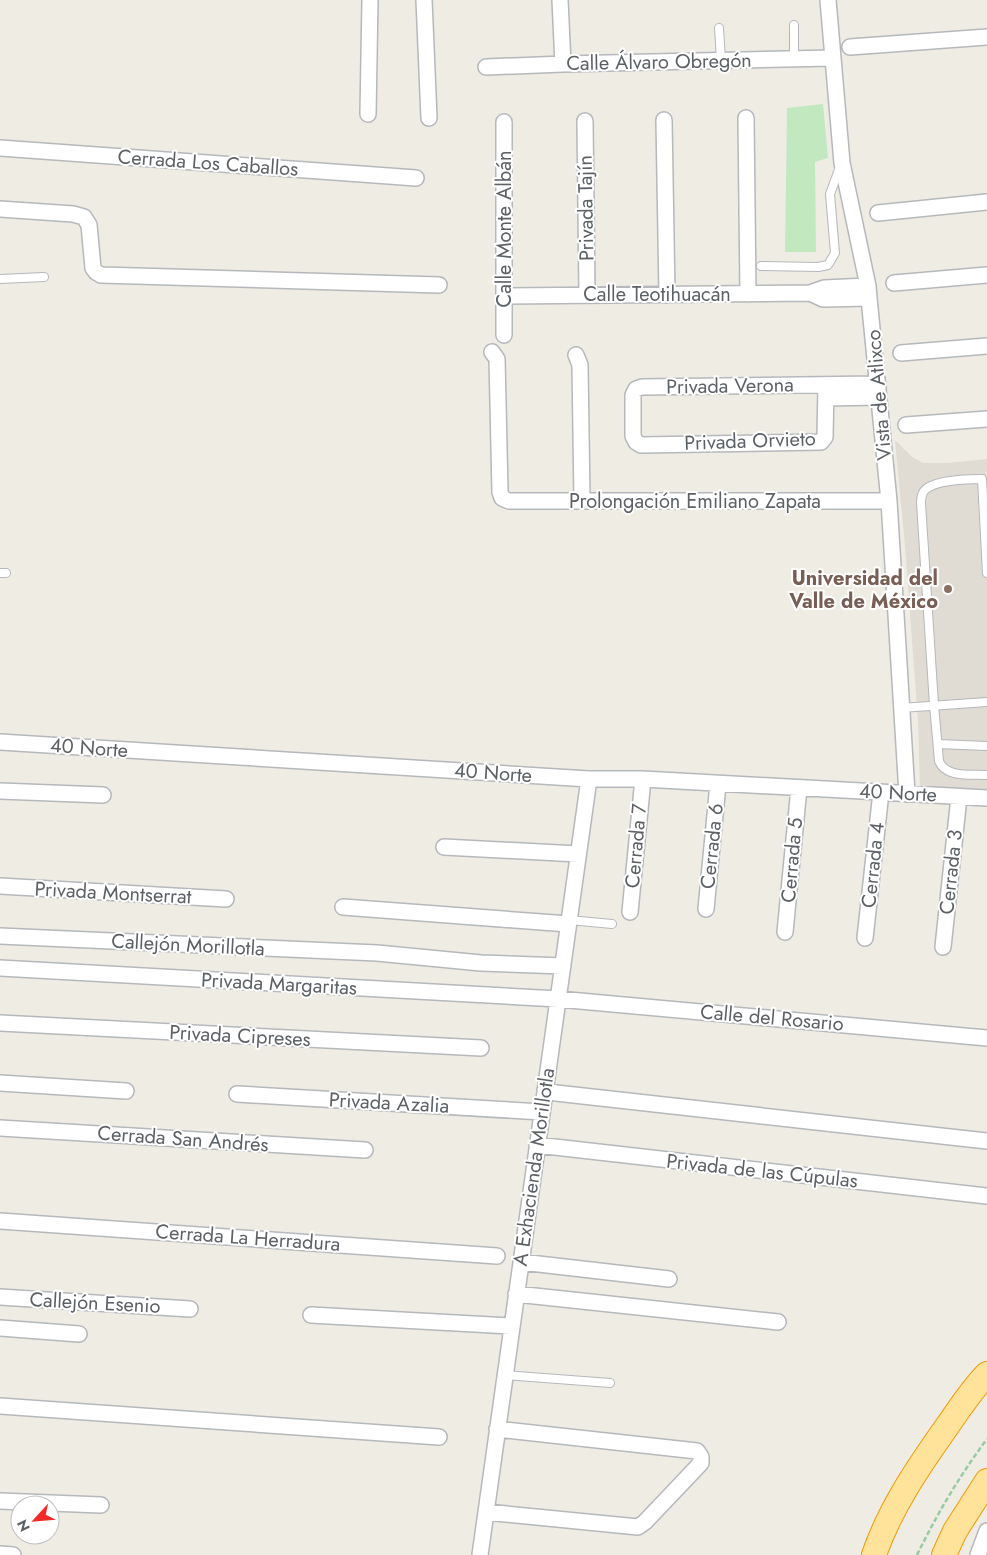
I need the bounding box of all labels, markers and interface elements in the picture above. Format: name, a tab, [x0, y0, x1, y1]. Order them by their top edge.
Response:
street label: Calle Álvaro Obregón	[566, 46, 752, 78]
street label: Cerrada Los Caballos	[117, 142, 299, 184]
street label: Calle Monte Albán	[490, 151, 519, 307]
street label: Privada Tajín	[571, 155, 601, 261]
street label: Calle Teotihuacán	[583, 280, 731, 309]
street label: Vista de Atlixco	[859, 328, 899, 461]
street label: Privada Verona	[666, 370, 794, 402]
street label: Privada Orvieto	[684, 424, 816, 458]
street label: Prolongación Emiliano Zapata	[569, 487, 821, 516]
place label: Universidad del Valle de México	[788, 564, 938, 616]
marker: Universidad del Valle de México	[942, 583, 954, 595]
street label: 40 Norte	[49, 731, 129, 765]
street label: 40 Norte	[453, 756, 533, 790]
street label: 40 Norte	[858, 776, 938, 810]
street label: Cerrada 7	[618, 802, 654, 890]
street label: Cerrada 6	[693, 802, 731, 890]
street label: Cerrada 5	[774, 816, 810, 904]
street label: Cerrada 4	[854, 820, 892, 909]
street label: Cerrada 3	[932, 828, 970, 916]
street label: Privada Montserrat	[34, 874, 192, 912]
street label: Callejón Morillotla	[111, 927, 265, 963]
street label: Privada Margaritas	[200, 965, 358, 1003]
street label: Calle del Rosario	[699, 997, 845, 1039]
street label: Privada Cipreses	[169, 1018, 311, 1054]
street label: A Exhacienda Morillotla	[506, 1066, 562, 1268]
street label: Privada Azalia	[328, 1085, 450, 1121]
street label: Cerrada San Andrés	[96, 1119, 270, 1159]
street label: Privada de las Cúpulas	[665, 1147, 859, 1195]
street label: Cerrada La Herradura	[155, 1217, 341, 1259]
street label: Callejón Esenio	[29, 1285, 161, 1321]
north arrow	[10, 1495, 60, 1545]
text: N	[12, 1516, 35, 1535]

